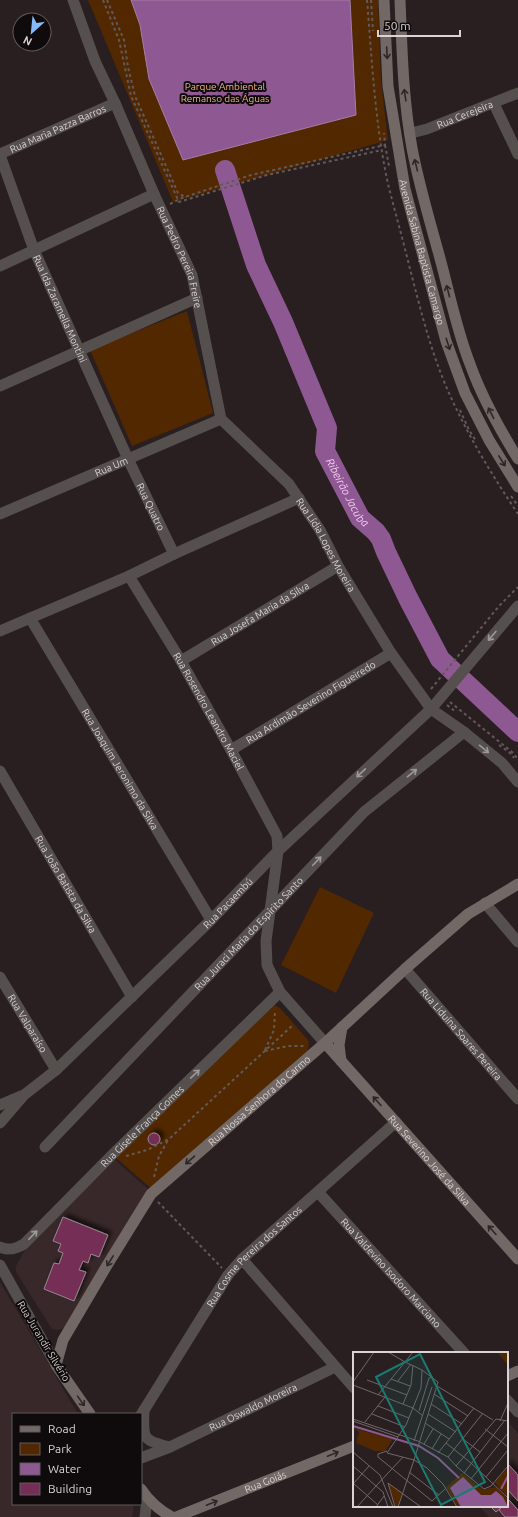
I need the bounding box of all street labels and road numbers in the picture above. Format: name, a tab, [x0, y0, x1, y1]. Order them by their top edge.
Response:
street label: Rua Cerejeira	[435, 98, 495, 131]
street label: Rua Maria Pazza Barros	[8, 103, 107, 155]
street label: Avenida Sabina Baptista Camargo	[398, 179, 446, 326]
street label: Rua Pedro Pereira Freire	[155, 205, 204, 309]
street label: Rua Ida Zaramella Montini	[31, 253, 89, 364]
street label: Rua Um	[93, 455, 130, 479]
street label: Rua Quatro	[134, 481, 167, 533]
street label: Rua Lídia Lopes Moreira	[294, 496, 357, 594]
street label: Rua Josefa Maria da Silva	[209, 580, 311, 648]
street label: Rua Rosendro Leandro Maciel	[171, 650, 246, 772]
street label: Rua Ardimão Severino Figueiredo	[244, 659, 378, 746]
street label: Rua Joaquim Jeronimo da Silva	[80, 707, 160, 832]
street label: Rua João Batista da Silva	[33, 834, 98, 935]
street label: Rua Juraci Maria do Espírito Santo	[192, 875, 305, 993]
street label: Rua Pacaembú	[201, 876, 255, 931]
street label: Rua Liduína Soares Pereira	[418, 986, 504, 1082]
street label: Rua Valparaíso	[6, 992, 49, 1055]
street label: Rua Nossa Senhora do Carmo	[206, 1053, 313, 1148]
street label: Rua Gisele França Gomes	[98, 1084, 186, 1169]
street label: Rua Severino José da Silva	[386, 1113, 472, 1208]
street label: Rua Cosme Pereira dos Santos	[205, 1204, 304, 1309]
street label: Rua Valdevino Isodoro Marciano	[338, 1216, 443, 1330]
street label: Rua Jurandir Silvério	[15, 1299, 72, 1384]
street label: Rua Oswaldo Moreira	[207, 1381, 299, 1433]
street label: Rua Goiás	[243, 1469, 288, 1495]

